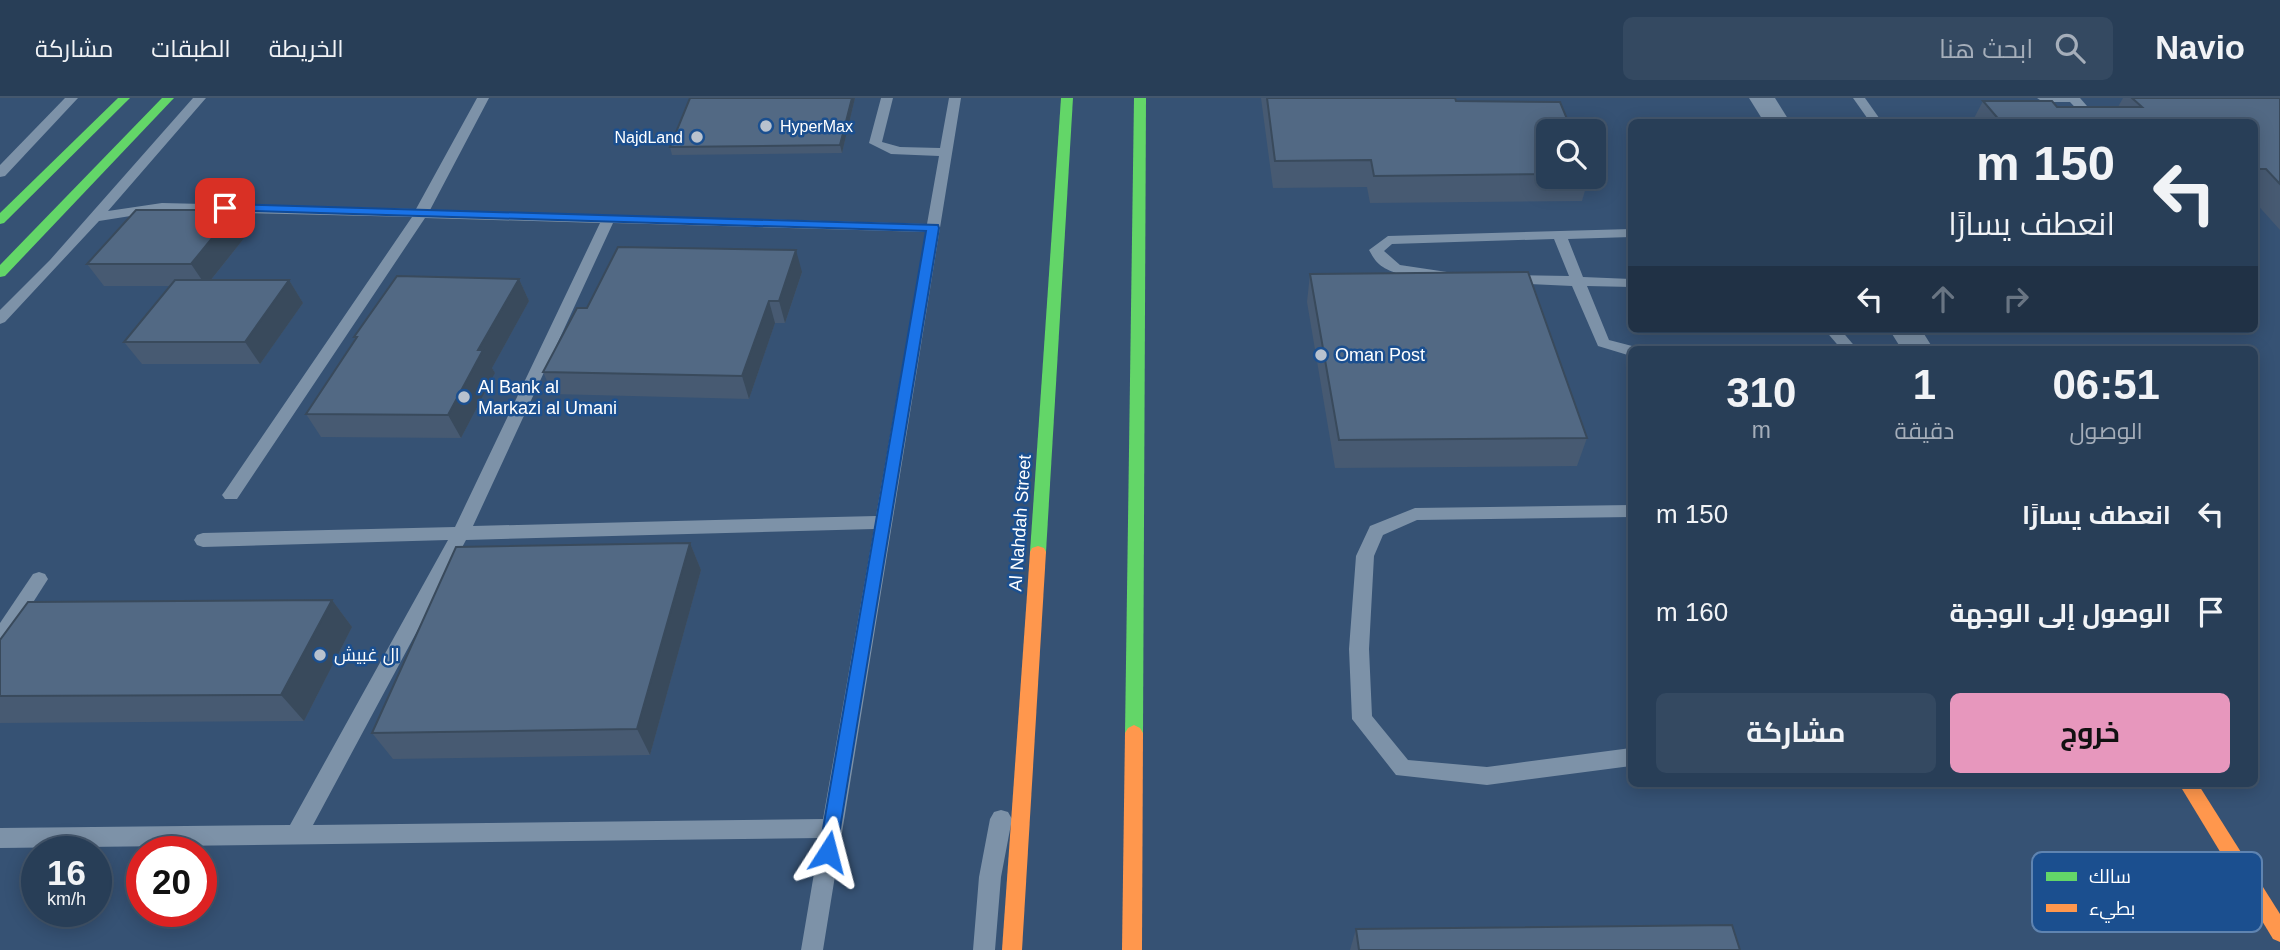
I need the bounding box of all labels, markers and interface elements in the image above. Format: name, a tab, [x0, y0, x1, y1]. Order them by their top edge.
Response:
search box	[1623, 17, 2113, 80]
icon: search	[2051, 29, 2089, 67]
text: Navio	[2155, 29, 2245, 66]
text: ابحث هنا	[1939, 34, 2033, 64]
text: مشاركة	[35, 35, 113, 62]
text: الطبقات	[151, 35, 231, 62]
text: الخريطة	[269, 35, 344, 62]
marker: HyperMax	[758, 118, 774, 134]
place label: HyperMax	[780, 118, 853, 135]
map controls	[1536, 119, 1606, 189]
button: search	[1536, 119, 1606, 189]
place label: NajdLand	[615, 129, 683, 146]
marker: NajdLand	[689, 129, 705, 145]
text: 150 m	[1976, 136, 2115, 190]
icon: left	[2139, 147, 2230, 238]
pin	[195, 178, 255, 238]
icon: arrive	[206, 189, 244, 227]
text: انعطف يسارًا	[1948, 206, 2115, 242]
icon: left	[1851, 280, 1889, 318]
icon: ahead	[1924, 280, 1962, 318]
icon: right	[1997, 280, 2035, 318]
place label: Oman Post	[1335, 345, 1425, 365]
marker: Oman Post	[1313, 347, 1329, 363]
text: 1	[1913, 361, 1936, 408]
text: 06:51	[2052, 361, 2160, 408]
text: 310	[1726, 369, 1796, 416]
place label: Al Bank al Markazi al Umani	[478, 377, 617, 418]
marker: Al Bank al Markazi al Umani	[456, 389, 472, 405]
text: m	[1752, 417, 1771, 443]
text: دقيقة	[1894, 418, 1954, 444]
text: الوصول	[2069, 418, 2143, 444]
street label: Al Nahdah Street	[1005, 454, 1035, 592]
icon: left	[2192, 495, 2230, 533]
text: 150 m	[1656, 499, 1728, 529]
text: انعطف يسارًا	[2022, 500, 2171, 530]
icon: arrive	[2192, 593, 2230, 631]
text: 160 m	[1656, 597, 1728, 627]
text: الوصول إلى الوجهة	[1949, 598, 2171, 628]
place label: ال غبيش	[334, 645, 400, 666]
marker: ال غبيش	[312, 647, 328, 663]
button: مشاركة	[1656, 693, 1936, 773]
button: خروج	[1950, 693, 2230, 773]
position arrow	[791, 815, 865, 889]
speed limit sign: 20	[126, 836, 217, 927]
legend	[2032, 852, 2262, 932]
text: 16	[47, 853, 86, 892]
text: سالك	[2089, 866, 2131, 887]
text: km/h	[47, 889, 86, 909]
text: بطيء	[2089, 898, 2135, 923]

